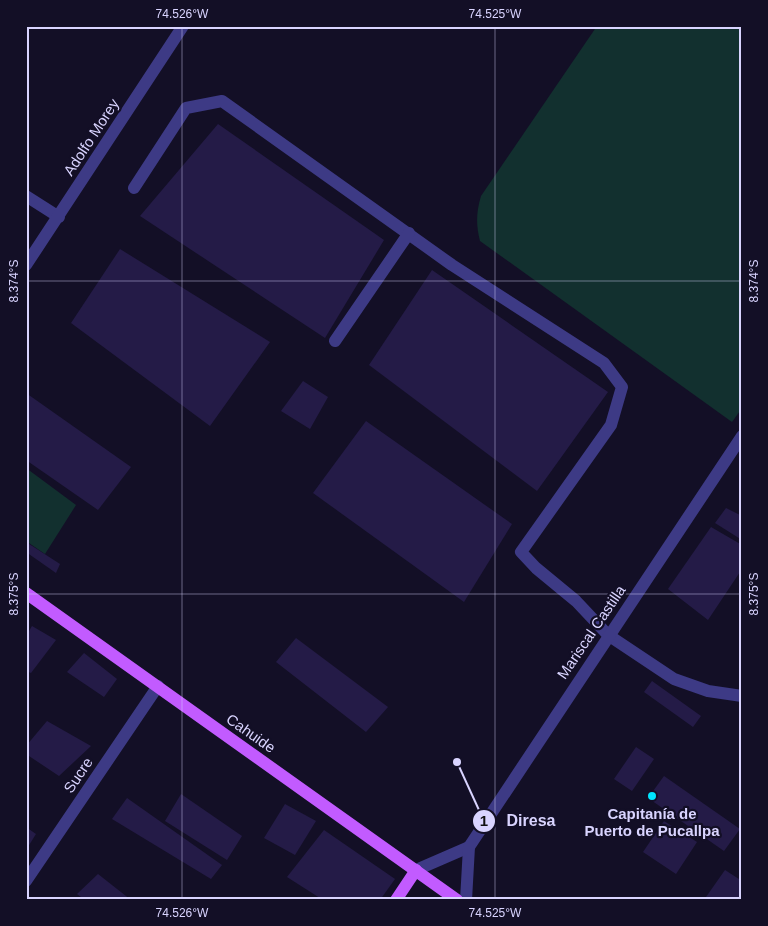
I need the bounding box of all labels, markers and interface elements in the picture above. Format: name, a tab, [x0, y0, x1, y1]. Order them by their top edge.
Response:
text: 74.526°W	[156, 7, 209, 21]
text: 74.525°W	[469, 7, 522, 21]
street label: Adolfo Morey	[60, 95, 122, 179]
text: 8.374°S	[7, 260, 21, 302]
text: 8.374°S	[747, 260, 761, 302]
text: 8.375°S	[7, 573, 21, 615]
text: 8.375°S	[747, 573, 761, 615]
street label: Mariscal Castilla	[553, 581, 629, 682]
street label: Cahuide	[223, 710, 279, 756]
street label: Sucre	[60, 754, 96, 796]
marker: Capitanía de Puerto de Pucallpa	[646, 790, 658, 802]
callout: Diresa	[471, 805, 565, 836]
place label: Capitanía de Puerto de Pucallpa	[584, 805, 720, 839]
text: 1	[480, 812, 488, 829]
text: Diresa	[507, 812, 556, 829]
text: 74.526°W	[156, 906, 209, 920]
text: 74.525°W	[469, 906, 522, 920]

